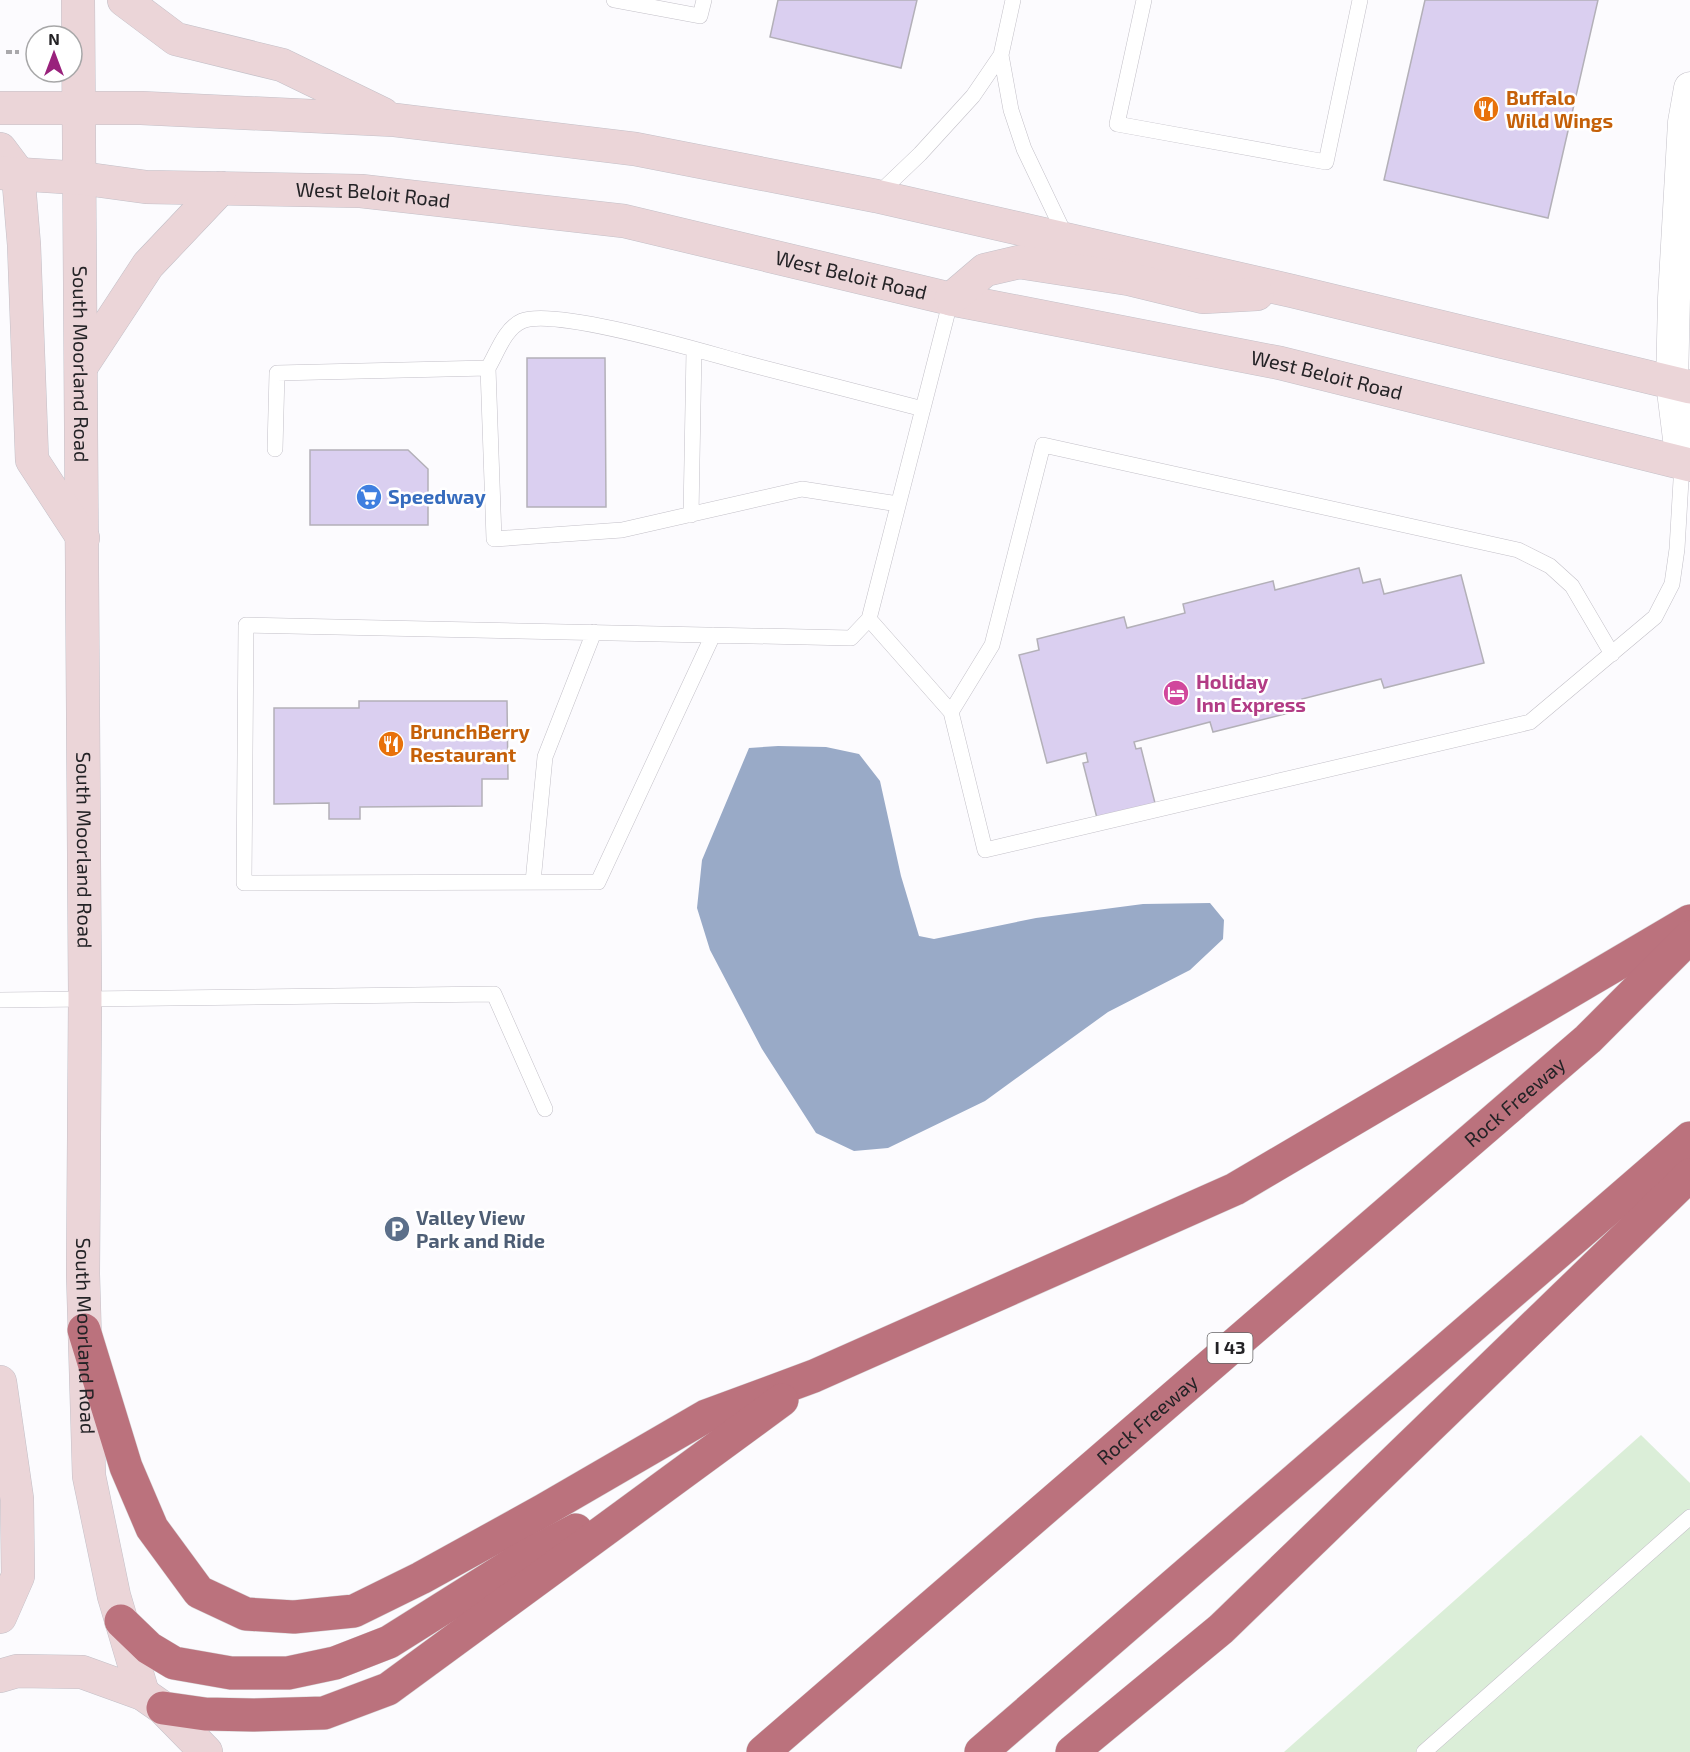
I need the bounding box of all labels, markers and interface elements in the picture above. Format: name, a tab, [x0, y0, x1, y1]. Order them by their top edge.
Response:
north arrow	[24, 24, 84, 84]
text: N	[48, 29, 60, 48]
place label: Buffalo Wild Wings	[1506, 85, 1613, 132]
restaurant icon: Buffalo Wild Wings	[1471, 94, 1501, 124]
street label: West Beloit Road	[295, 177, 452, 212]
street label: West Beloit Road	[773, 245, 930, 304]
street label: South Moorland Road	[69, 266, 94, 462]
street label: West Beloit Road	[1249, 345, 1405, 404]
supermarket icon: Speedway	[354, 482, 384, 512]
place label: Speedway	[388, 484, 486, 509]
place label: Holiday Inn Express	[1196, 669, 1306, 716]
hotel icon: Holiday Inn Express	[1161, 678, 1191, 708]
place label: BrunchBerry Restaurant	[410, 719, 531, 766]
restaurant icon: BrunchBerry Restaurant	[376, 729, 406, 759]
street label: South Moorland Road	[72, 752, 98, 948]
street label: Rock Freeway	[1459, 1051, 1570, 1151]
place label: Valley View Park and Ride	[416, 1205, 545, 1252]
parking icon: Valley View Park and Ride	[382, 1214, 412, 1244]
street label: South Moorland Road	[72, 1238, 101, 1435]
road number: I 43	[1208, 1333, 1252, 1363]
street label: Rock Freeway	[1091, 1369, 1202, 1469]

